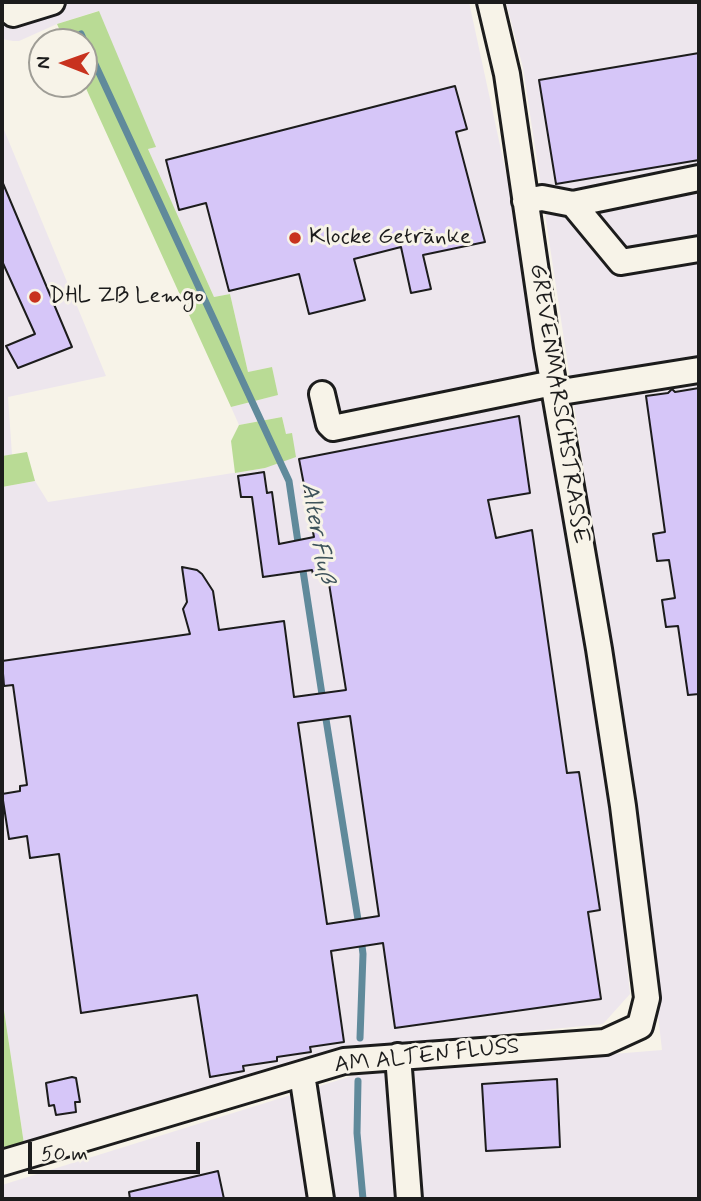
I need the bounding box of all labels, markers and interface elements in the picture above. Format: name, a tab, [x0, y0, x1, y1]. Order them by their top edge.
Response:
north arrow	[28, 28, 98, 98]
text: N	[31, 56, 56, 69]
place label: Klocke Getränke	[309, 224, 471, 252]
marker: Klocke Getränke	[287, 230, 303, 246]
street label: GREVENMARSCHSTRASSE	[522, 262, 594, 546]
place label: DHL ZB Lemgo	[49, 283, 204, 311]
marker: DHL ZB Lemgo	[27, 289, 43, 305]
water label: Alter Fluß	[293, 480, 339, 586]
street label: AM ALTEN FLUSS	[333, 1034, 521, 1080]
scale bar	[32, 1128, 203, 1172]
text: 50 m	[41, 1140, 88, 1168]

